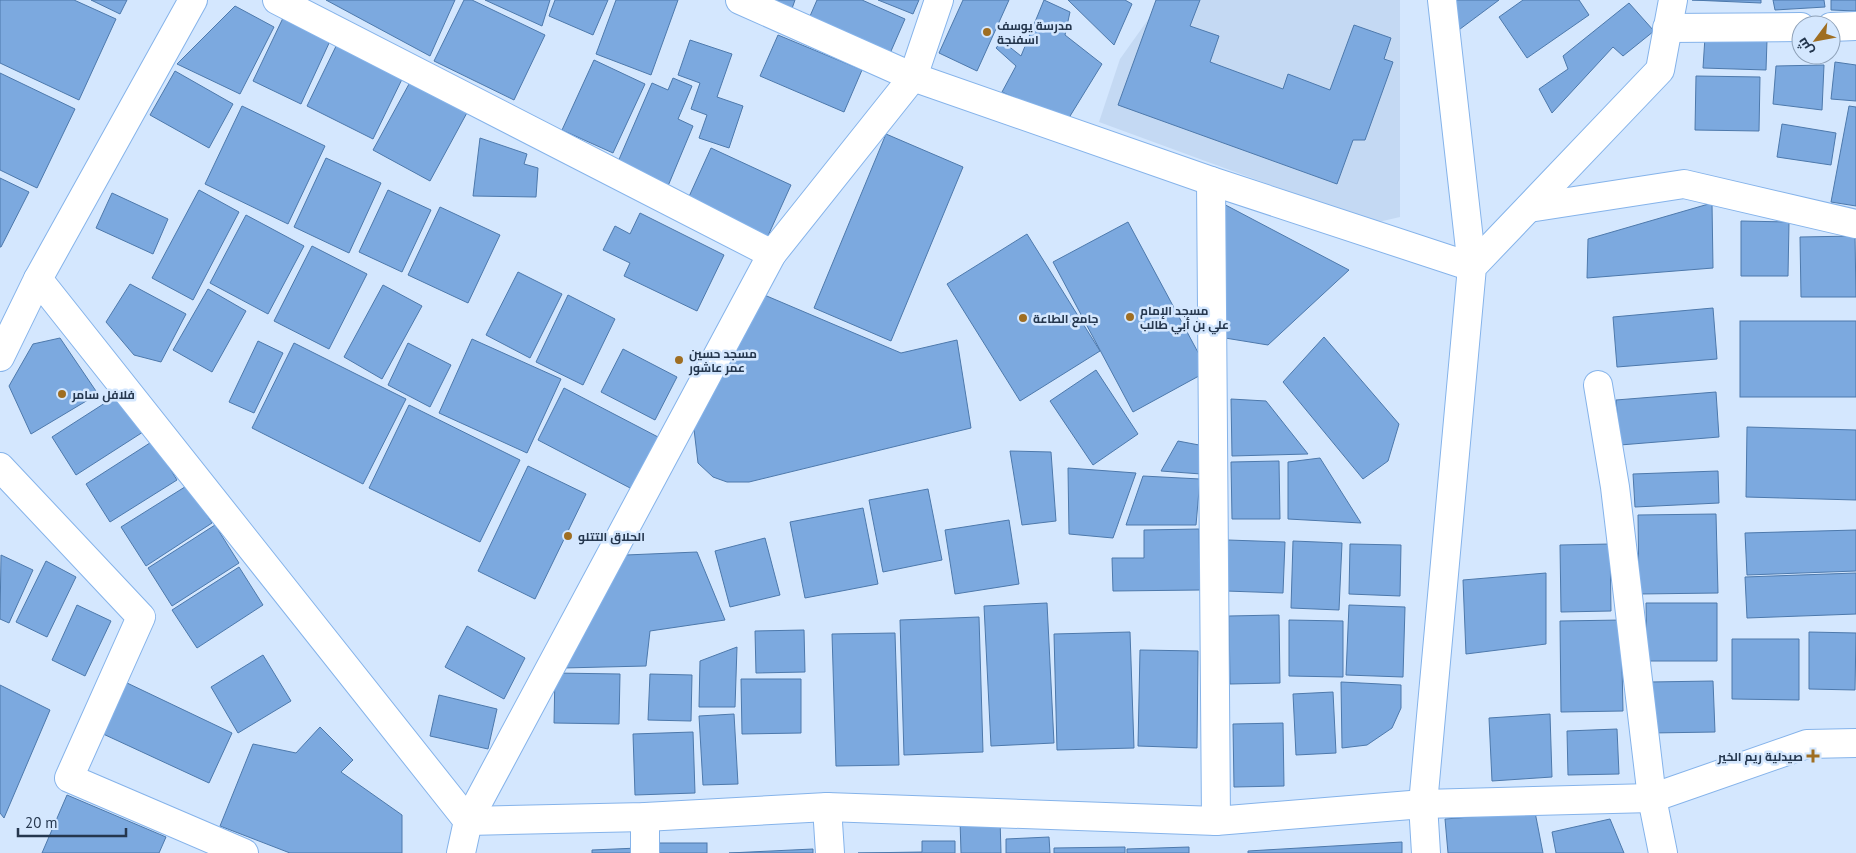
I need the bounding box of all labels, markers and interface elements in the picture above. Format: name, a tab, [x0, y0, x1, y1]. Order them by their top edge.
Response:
north arrow	[1791, 15, 1841, 65]
place label: مدرسة يوسف اسفنجة	[997, 18, 1072, 47]
marker: مدرسة يوسف اسفنجة	[981, 26, 993, 38]
text: ش	[1793, 34, 1817, 59]
place label: مسجد الإمام علي بن أبي طالب	[1140, 303, 1229, 335]
place label: جامع الطاعة	[1033, 311, 1099, 328]
marker: مسجد الإمام علي بن أبي طالب	[1124, 311, 1136, 323]
marker: جامع الطاعة	[1017, 312, 1029, 324]
place label: مسجد حسين عمر عاشور	[688, 346, 757, 376]
marker: مسجد حسين عمر عاشور	[673, 354, 685, 366]
place label: فلافل سامر	[71, 387, 135, 403]
marker: فلافل سامر	[56, 388, 68, 400]
place label: الحلاق التتلو	[578, 529, 645, 545]
marker: الحلاق التتلو	[562, 530, 574, 542]
place label: صيدلية ريم الخير	[1717, 749, 1803, 765]
marker: صيدلية ريم الخير	[1807, 750, 1819, 762]
scale bar	[18, 806, 125, 838]
text: 20 m	[25, 813, 58, 832]

